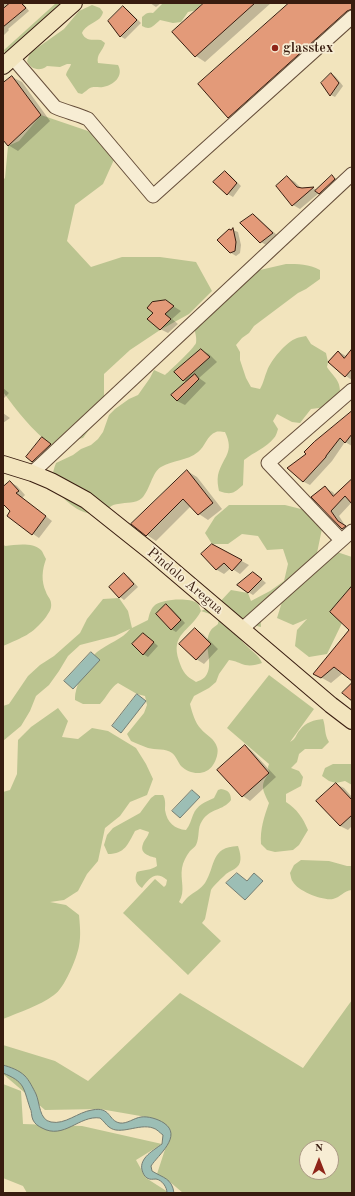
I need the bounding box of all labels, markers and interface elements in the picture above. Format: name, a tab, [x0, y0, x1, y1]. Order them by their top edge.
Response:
place label: glasstex	[283, 40, 333, 56]
marker: glasstex	[270, 43, 280, 53]
street label: Pindolo Aregua	[143, 544, 227, 618]
north arrow	[299, 1140, 339, 1180]
text: N	[315, 1143, 323, 1154]

